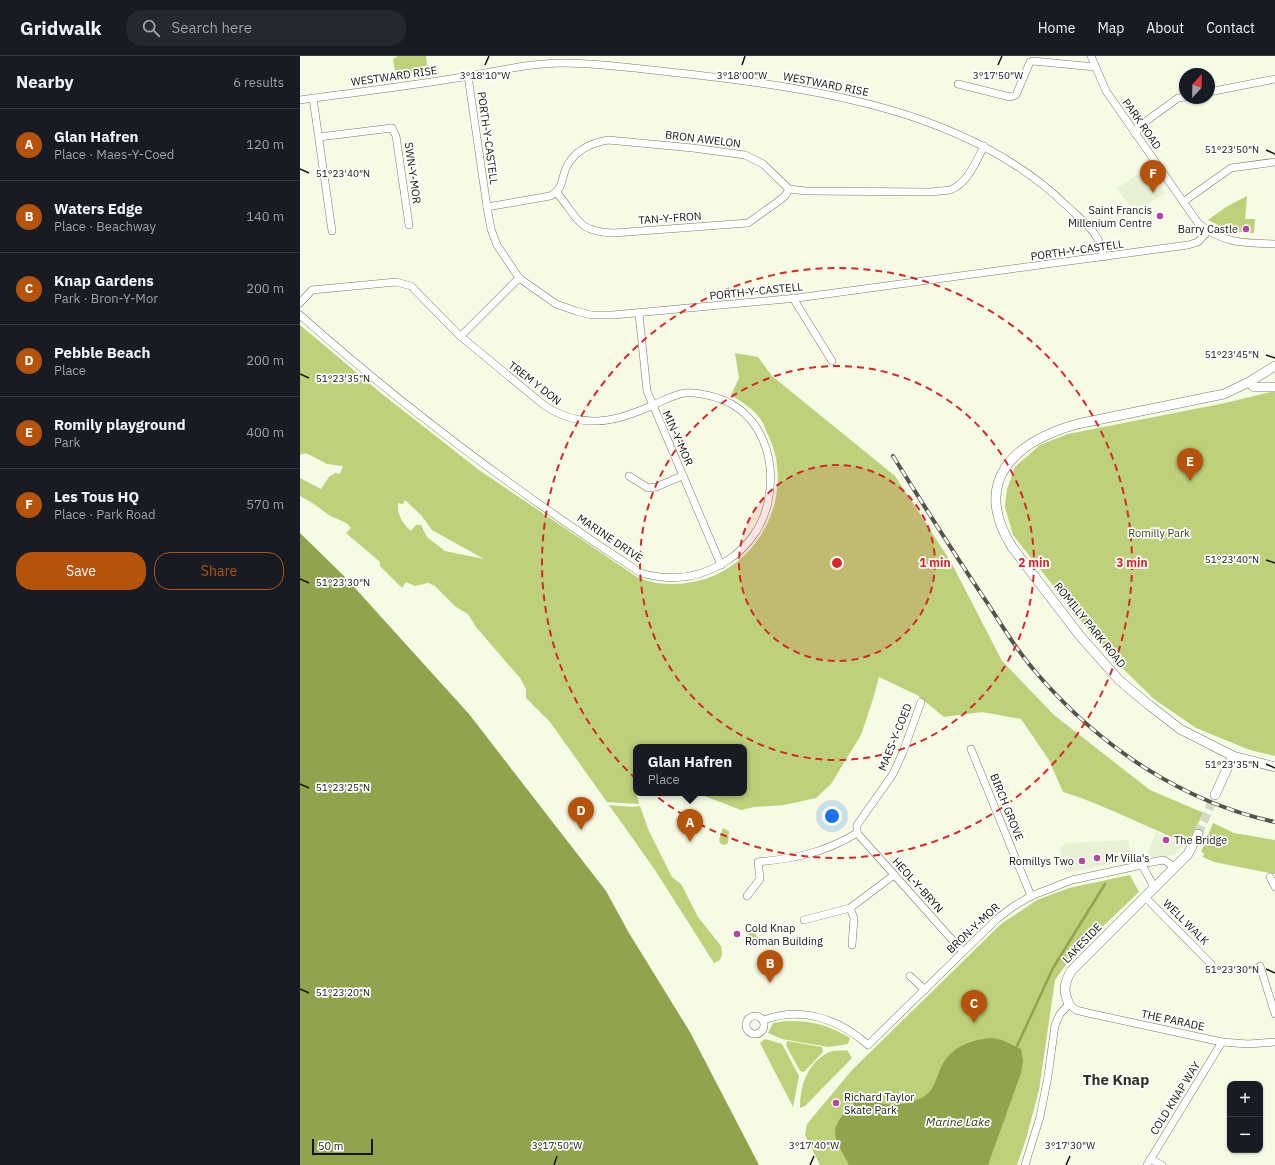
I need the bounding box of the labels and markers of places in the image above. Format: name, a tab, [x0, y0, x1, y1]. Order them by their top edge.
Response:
pin: F	[1140, 160, 1166, 193]
place label: Saint Francis Millenium Centre	[1068, 203, 1152, 230]
marker: Saint Francis Millenium Centre	[1155, 211, 1165, 221]
place label: Barry Castle	[1178, 222, 1238, 236]
marker: Barry Castle	[1241, 224, 1251, 234]
pin: E	[1177, 448, 1203, 481]
centre of rings	[830, 556, 844, 570]
pin: D	[568, 797, 594, 830]
pin: A	[677, 809, 703, 842]
place label: The Bridge	[1174, 833, 1227, 847]
marker: The Bridge	[1161, 835, 1171, 845]
place label: Mr Villa's	[1105, 851, 1150, 865]
marker: Mr Villa's	[1092, 853, 1102, 863]
place label: Romillys Two	[1009, 854, 1074, 868]
marker: Romillys Two	[1077, 856, 1087, 866]
place label: Cold Knap Roman Building	[745, 921, 823, 948]
marker: Cold Knap Roman Building	[732, 929, 742, 939]
pin: B	[757, 950, 783, 983]
pin: C	[961, 990, 987, 1023]
place label: Richard Taylor Skate Park	[844, 1090, 914, 1117]
marker: Richard Taylor Skate Park	[831, 1098, 841, 1108]

